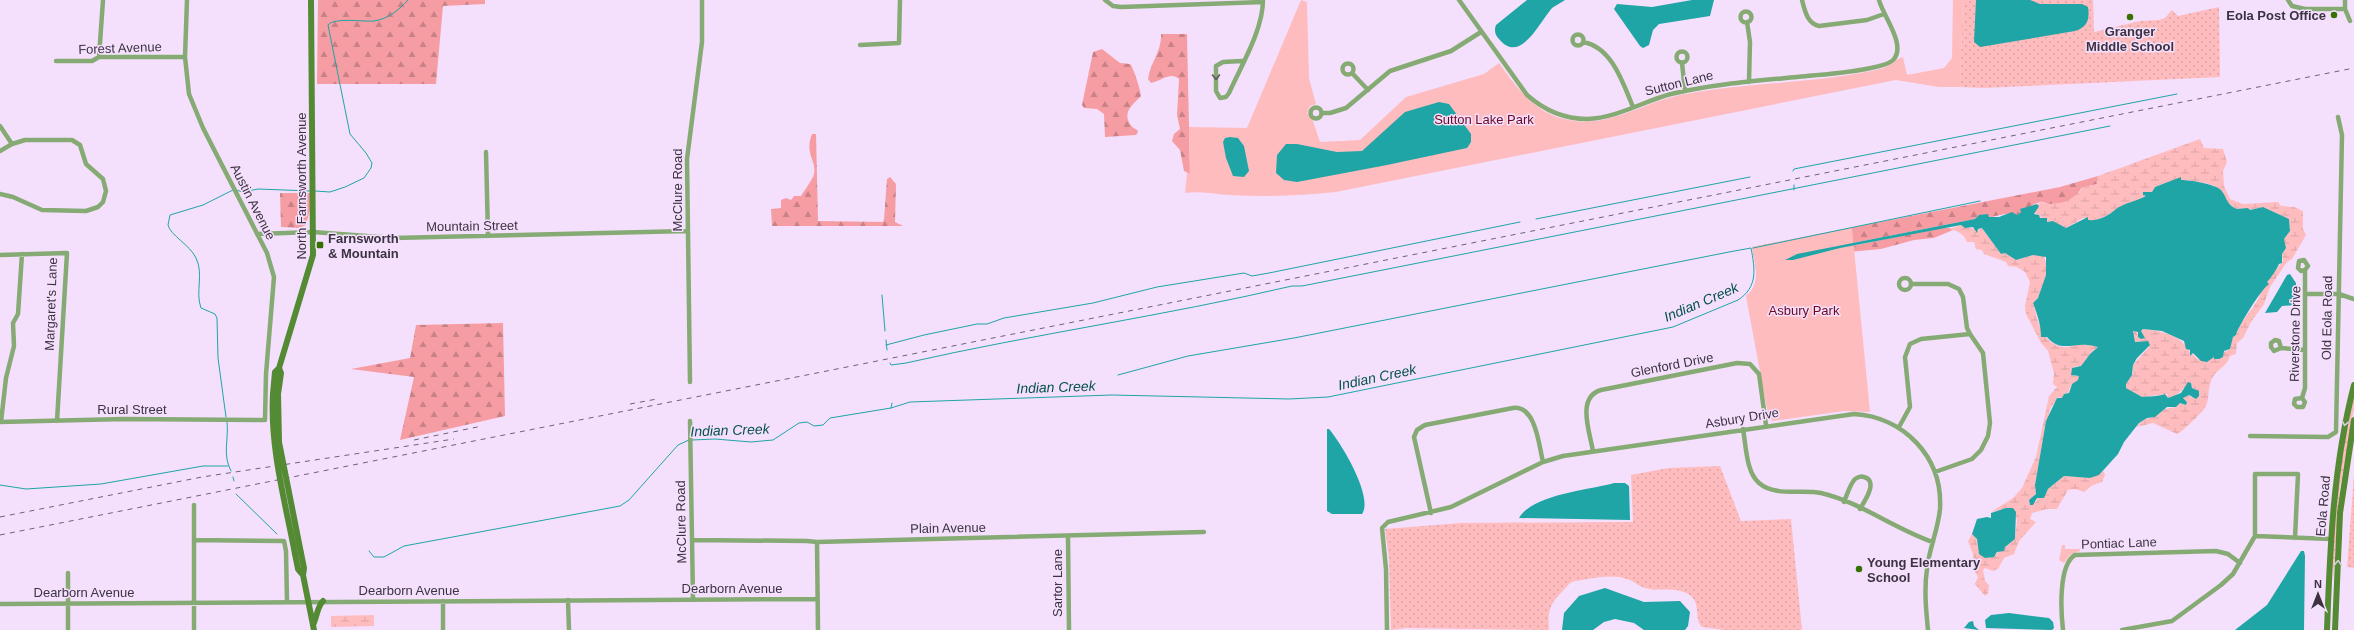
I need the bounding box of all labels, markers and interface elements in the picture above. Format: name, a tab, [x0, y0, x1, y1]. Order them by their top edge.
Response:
place label: Eola Post Office	[2226, 8, 2326, 23]
marker: Eola Post Office	[2329, 10, 2339, 20]
marker: Granger Middle School	[2125, 12, 2135, 22]
place label: Granger Middle School	[2086, 24, 2174, 54]
street label: Forest Avenue	[78, 39, 162, 57]
street label: Sutton Lane	[1643, 67, 1715, 99]
one-way arrow	[1211, 74, 1220, 80]
street label: North Farnsworth Avenue	[294, 112, 309, 260]
park label: Sutton Lake Park	[1434, 112, 1534, 127]
street label: McClure Road	[670, 148, 685, 232]
street label: Austin Avenue	[228, 162, 278, 242]
street label: Mountain Street	[426, 218, 518, 234]
place label: Farnsworth & Mountain	[328, 231, 399, 261]
marker: Farnsworth & Mountain	[315, 240, 325, 250]
street label: Margaret's Lane	[42, 257, 60, 351]
street label: Old Eola Road	[2319, 276, 2335, 360]
water label: Indian Creek	[1661, 279, 1742, 325]
street label: Riverstone Drive	[2287, 286, 2303, 382]
park label: Asbury Park	[1769, 303, 1840, 318]
street label: Glenford Drive	[1629, 350, 1715, 380]
water label: Indian Creek	[1337, 361, 1418, 393]
water label: Indian Creek	[1016, 378, 1097, 396]
street label: Rural Street	[97, 402, 167, 417]
street label: Asbury Drive	[1704, 405, 1780, 431]
one-way arrow	[2342, 419, 2350, 426]
water label: Indian Creek	[690, 421, 771, 439]
street label: Eola Road	[2313, 475, 2333, 537]
street label: McClure Road	[673, 480, 689, 564]
street label: Plain Avenue	[910, 520, 986, 536]
street label: Pontiac Lane	[2081, 534, 2157, 552]
street label: Sartor Lane	[1050, 549, 1065, 617]
place label: Young Elementary School	[1867, 555, 1981, 585]
one-way arrow	[2334, 560, 2342, 566]
marker: Young Elementary School	[1854, 564, 1864, 574]
north arrow	[2298, 574, 2338, 614]
text: N	[2314, 578, 2322, 590]
street label: Dearborn Avenue	[682, 581, 782, 596]
street label: Dearborn Avenue	[359, 583, 459, 598]
street label: Dearborn Avenue	[34, 585, 134, 600]

